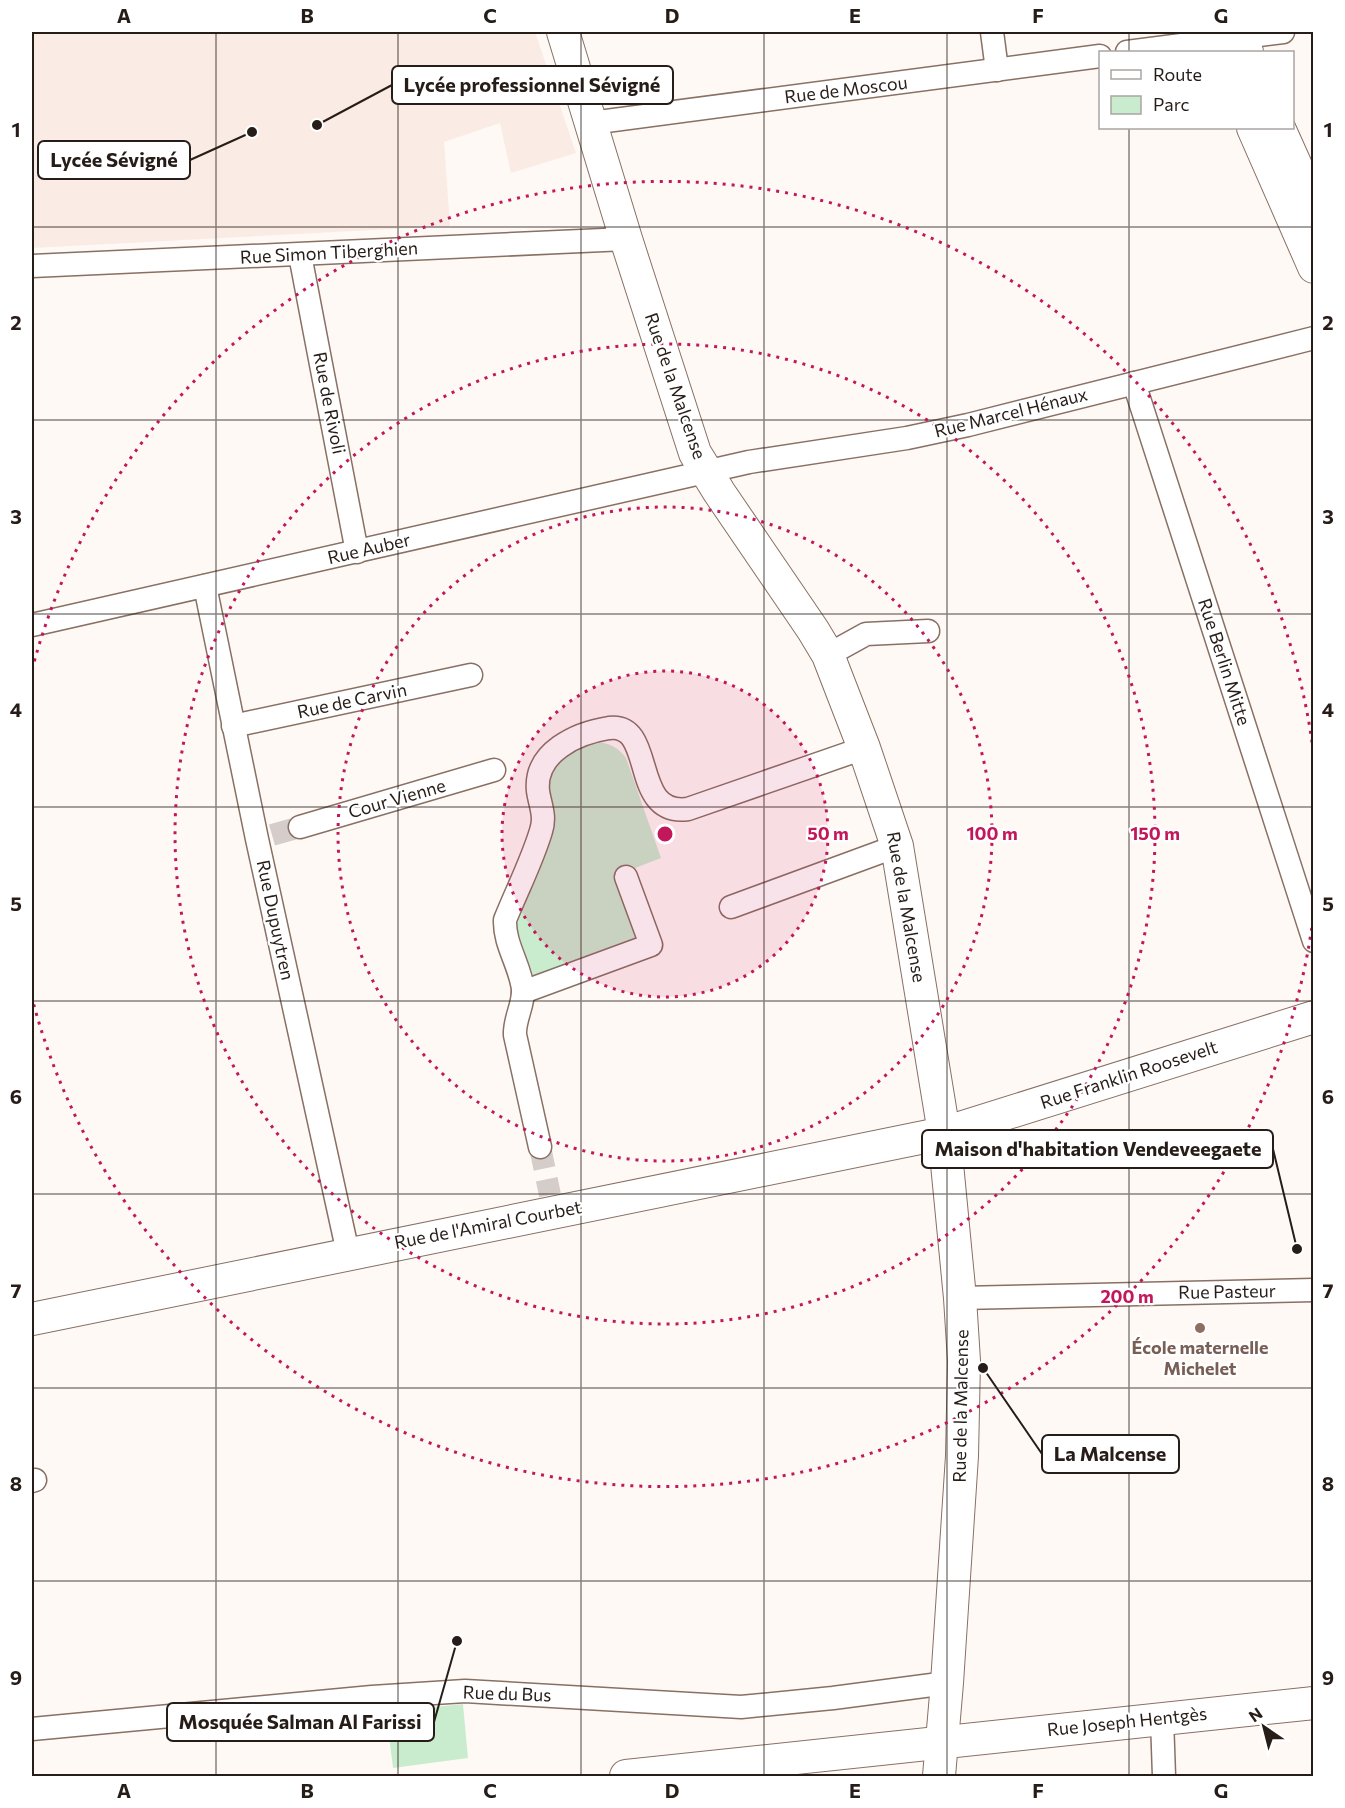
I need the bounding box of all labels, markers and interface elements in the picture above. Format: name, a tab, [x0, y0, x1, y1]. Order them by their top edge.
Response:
text: A	[117, 3, 131, 27]
text: B	[300, 3, 314, 27]
text: C	[483, 3, 497, 27]
text: D	[665, 3, 679, 27]
text: E	[849, 3, 861, 27]
text: F	[1032, 3, 1044, 27]
text: G	[1214, 3, 1228, 27]
legend	[1099, 51, 1294, 129]
text: Route	[1153, 63, 1202, 85]
callout: Lycée professionnel Sévigné	[392, 66, 673, 104]
street label: Rue de Moscou	[783, 71, 909, 107]
text: Lycée professionnel Sévigné	[404, 72, 660, 96]
text: Parc	[1153, 93, 1190, 115]
text: 1	[11, 117, 21, 141]
text: 1	[1323, 117, 1333, 141]
callout: Lycée Sévigné	[38, 141, 190, 179]
text: Lycée Sévigné	[50, 147, 178, 171]
street label: Rue Simon Tiberghien	[239, 236, 419, 268]
text: 2	[10, 310, 22, 334]
street label: Rue de la Malcense	[641, 310, 711, 462]
text: 2	[1322, 310, 1334, 334]
street label: Rue de Rivoli	[309, 350, 351, 456]
street label: Rue Marcel Hénaux	[932, 382, 1090, 442]
text: 3	[10, 504, 22, 528]
text: 3	[1322, 504, 1334, 528]
street label: Rue Auber	[325, 528, 412, 568]
street label: Rue Berlin Mitte	[1194, 595, 1256, 728]
street label: Rue de Carvin	[295, 678, 409, 722]
text: 4	[10, 697, 22, 721]
text: 4	[1322, 697, 1334, 721]
street label: Cour Vienne	[345, 774, 448, 822]
text: 50 m	[807, 822, 849, 844]
text: 100 m	[966, 822, 1018, 844]
text: 150 m	[1130, 822, 1180, 844]
centre of rings	[655, 824, 675, 844]
street label: Rue de la Malcense	[883, 829, 931, 984]
street label: Rue Dupuytren	[252, 858, 299, 982]
text: 5	[10, 891, 22, 915]
text: 5	[1322, 891, 1334, 915]
street label: Rue Franklin Roosevelt	[1037, 1035, 1220, 1113]
text: 6	[10, 1084, 22, 1108]
text: 6	[1322, 1084, 1334, 1108]
callout: Maison d'habitation Vendeveegaete	[922, 1130, 1273, 1168]
text: Maison d'habitation Vendeveegaete	[934, 1136, 1262, 1160]
street label: Rue de l'Amiral Courbet	[392, 1195, 583, 1253]
text: 7	[11, 1278, 22, 1302]
text: 7	[1323, 1278, 1334, 1302]
street label: Rue Pasteur	[1178, 1279, 1276, 1303]
text: 200 m	[1100, 1285, 1154, 1307]
marker: École maternelle Michelet	[1193, 1321, 1207, 1335]
street label: Rue de la Malcense	[948, 1329, 972, 1483]
place label: École maternelle Michelet	[1132, 1336, 1268, 1379]
callout: La Malcense	[1042, 1435, 1179, 1473]
text: La Malcense	[1054, 1441, 1166, 1465]
text: 8	[10, 1471, 22, 1495]
text: 8	[1322, 1471, 1334, 1495]
text: 9	[10, 1665, 22, 1689]
text: 9	[1322, 1665, 1334, 1689]
street label: Rue du Bus	[462, 1680, 552, 1706]
north arrow	[1234, 1697, 1294, 1757]
street label: Rue Joseph Hentgès	[1046, 1702, 1208, 1740]
callout: Mosquée Salman Al Farissi	[167, 1703, 434, 1741]
text: N	[1245, 1703, 1265, 1726]
text: Mosquée Salman Al Farissi	[179, 1709, 421, 1733]
text: A	[117, 1778, 131, 1802]
text: B	[300, 1778, 314, 1802]
text: C	[483, 1778, 497, 1802]
text: D	[665, 1778, 679, 1802]
text: E	[849, 1778, 861, 1802]
text: F	[1032, 1778, 1044, 1802]
text: G	[1214, 1778, 1228, 1802]

